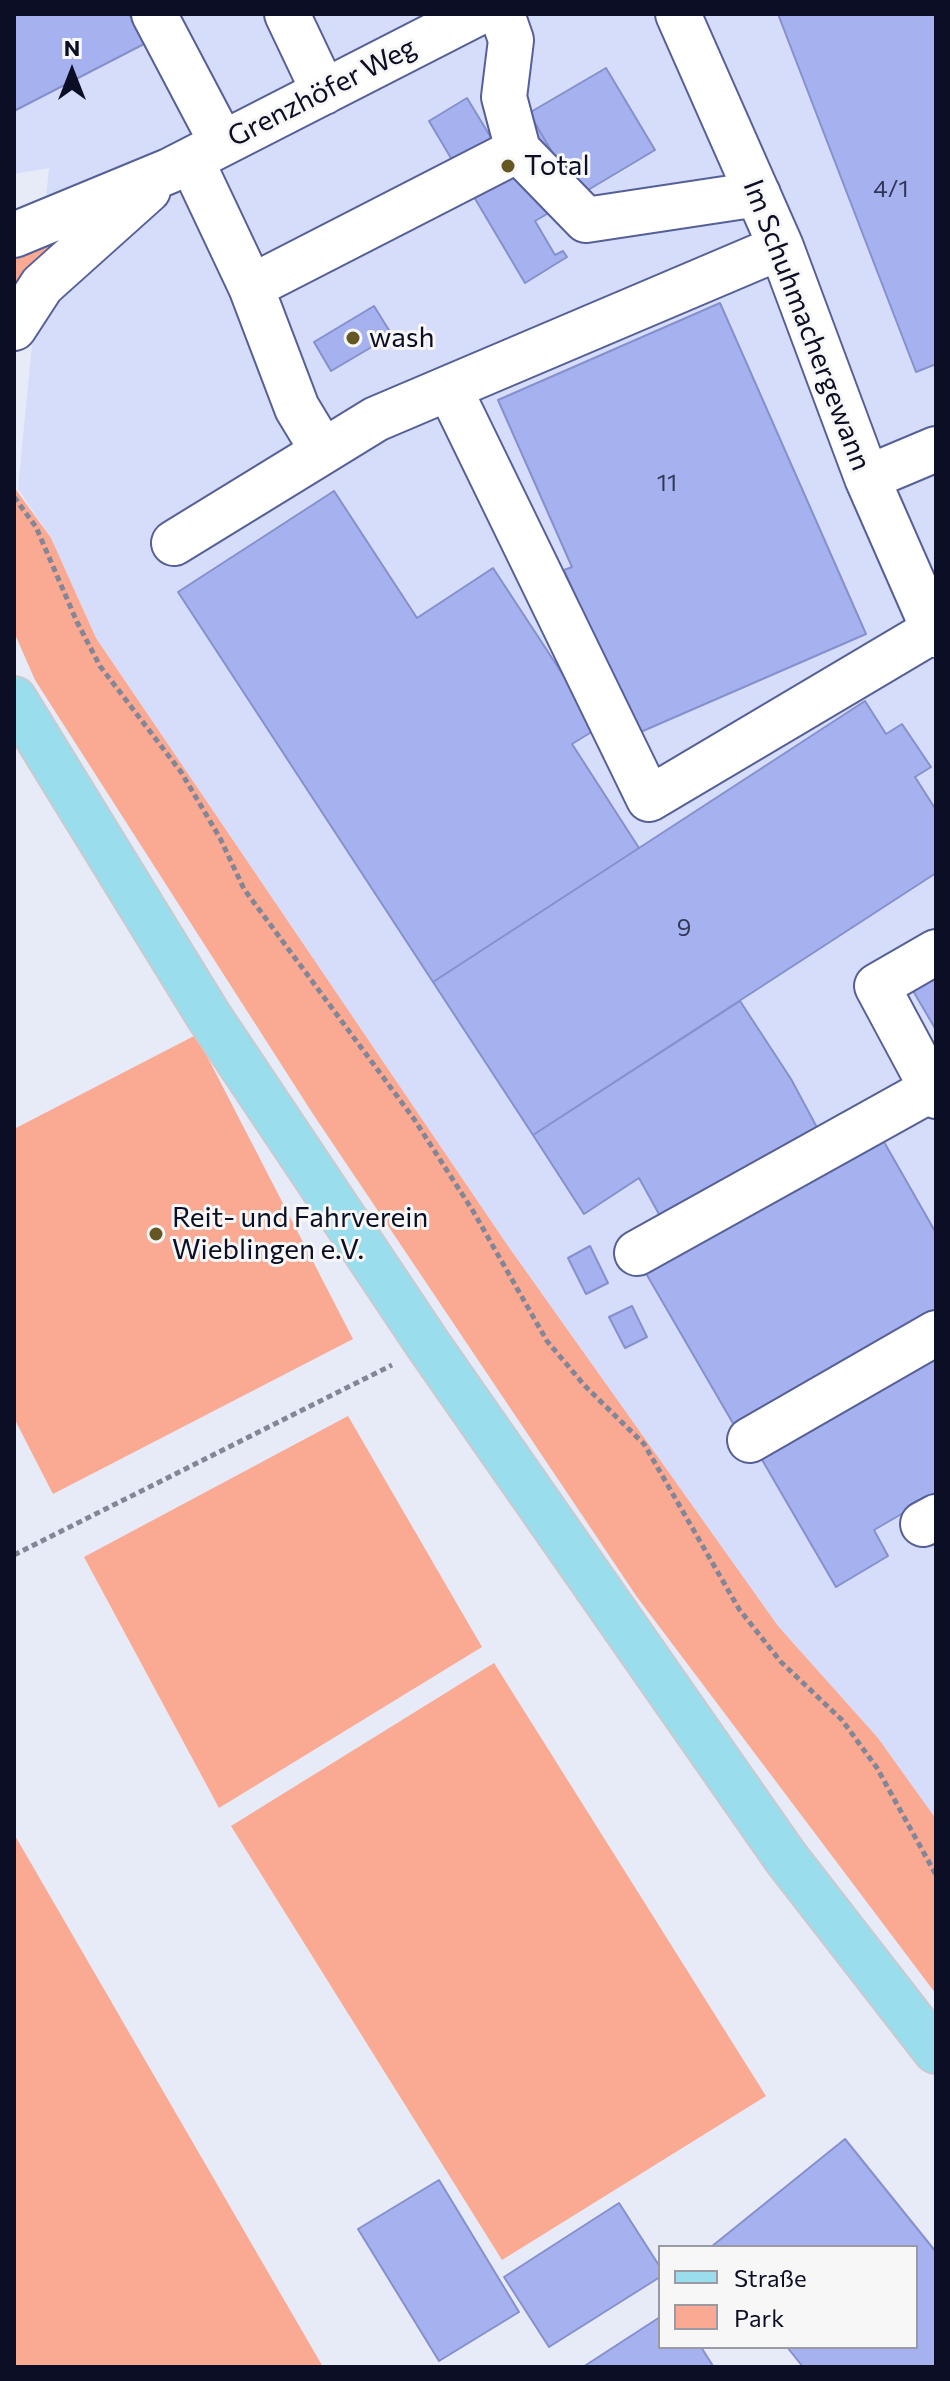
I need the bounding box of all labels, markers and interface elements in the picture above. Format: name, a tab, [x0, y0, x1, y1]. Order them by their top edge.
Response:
street label: Grenzhöfer Weg	[222, 30, 422, 154]
north arrow	[32, 32, 112, 112]
text: N	[64, 34, 80, 61]
place label: Total	[524, 149, 590, 183]
marker: Total	[499, 157, 517, 175]
street label: Im Schuhmachergewann	[736, 175, 878, 475]
house number: 4/1	[873, 175, 909, 203]
place label: wash	[369, 321, 435, 355]
marker: wash	[344, 329, 362, 347]
house number: 11	[657, 469, 677, 497]
house number: 9	[677, 914, 691, 942]
place label: Reit- und Fahrverein Wieblingen e.V.	[172, 1201, 428, 1267]
marker: Reit- und Fahrverein Wieblingen e.V.	[147, 1225, 165, 1243]
legend	[658, 2245, 918, 2349]
text: Straße	[734, 2263, 807, 2292]
text: Park	[734, 2303, 784, 2332]

